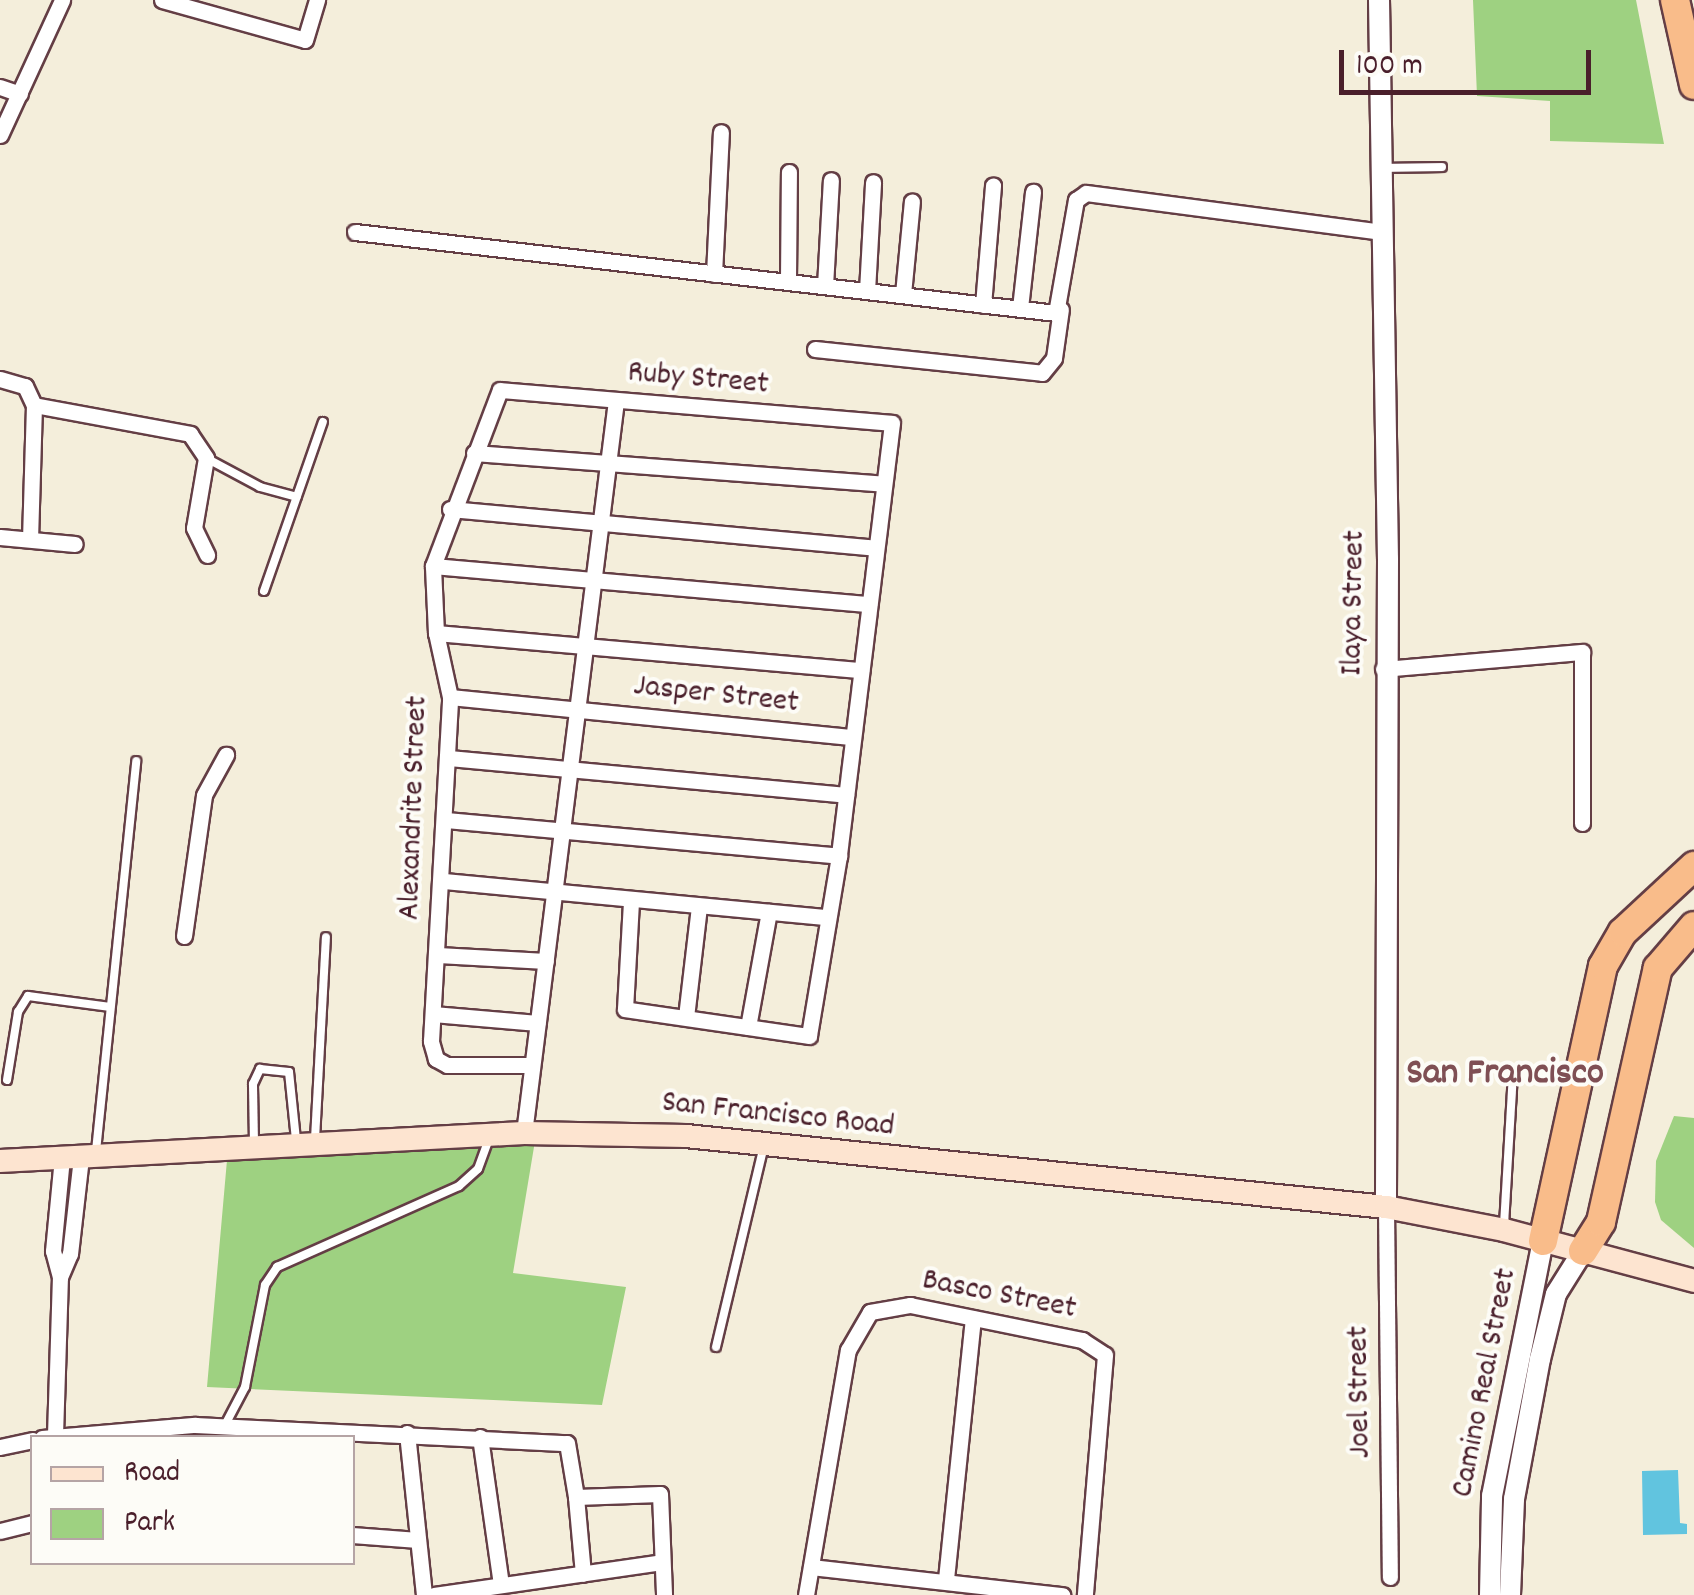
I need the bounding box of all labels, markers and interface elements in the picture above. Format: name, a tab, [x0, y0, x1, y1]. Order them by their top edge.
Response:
scale bar	[1344, 30, 1596, 92]
text: 100 m	[1356, 46, 1423, 89]
street label: Ruby Street	[626, 355, 770, 405]
street label: Ilaya Street	[1335, 530, 1375, 676]
street label: Jasper Street	[631, 668, 801, 724]
street label: Alexandrite Street	[392, 695, 438, 921]
district label: San Francisco	[1406, 1052, 1604, 1098]
street label: San Francisco Road	[660, 1085, 896, 1147]
street label: Basco Street	[919, 1262, 1079, 1330]
street label: Camino Real Street	[1445, 1265, 1527, 1501]
street label: Joel Street	[1341, 1325, 1381, 1459]
legend	[30, 1435, 355, 1565]
text: Road	[124, 1453, 180, 1496]
text: Park	[124, 1503, 175, 1546]

